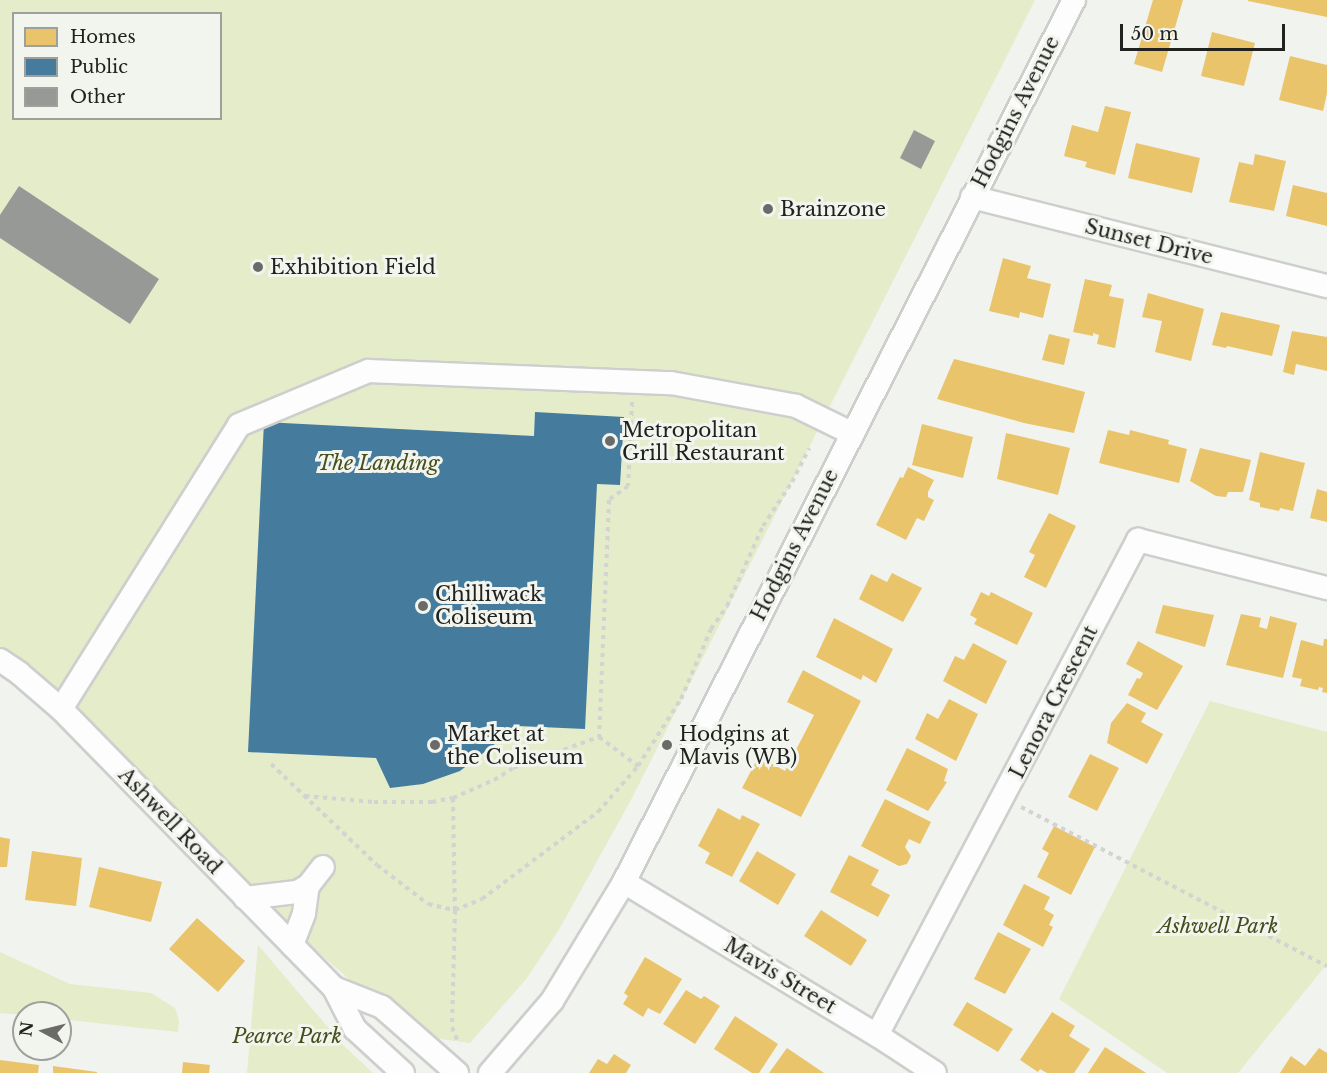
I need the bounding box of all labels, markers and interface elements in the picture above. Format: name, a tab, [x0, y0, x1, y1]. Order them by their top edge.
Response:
legend	[12, 12, 222, 120]
scale bar	[1123, 12, 1288, 50]
text: 50 m	[1131, 23, 1179, 45]
text: Homes	[70, 26, 136, 48]
street label: Hodgins Avenue	[967, 32, 1065, 192]
text: Public	[70, 56, 128, 78]
text: Other	[70, 86, 125, 108]
place label: Brainzone	[780, 197, 886, 221]
marker: Brainzone	[761, 202, 775, 216]
street label: Sunset Drive	[1083, 215, 1215, 269]
place label: Exhibition Field	[270, 255, 436, 279]
marker: Exhibition Field	[251, 260, 265, 274]
place label: Metropolitan Grill Restaurant	[622, 418, 785, 465]
marker: Metropolitan Grill Restaurant	[603, 434, 617, 448]
park label: The Landing	[317, 451, 439, 475]
street label: Hodgins Avenue	[746, 465, 844, 625]
place label: Chilliwack Coliseum	[435, 582, 542, 629]
marker: Chilliwack Coliseum	[416, 599, 430, 613]
street label: Lenora Crescent	[1005, 621, 1103, 783]
place label: Market at the Coliseum	[447, 722, 583, 769]
place label: Hodgins at Mavis (WB)	[679, 722, 797, 769]
marker: Market at the Coliseum	[428, 738, 442, 752]
marker: Hodgins at Mavis (WB)	[660, 738, 674, 752]
street label: Ashwell Road	[113, 763, 227, 879]
park label: Ashwell Park	[1157, 914, 1279, 938]
street label: Mavis Street	[720, 933, 840, 1019]
north arrow	[12, 1001, 72, 1061]
text: N	[15, 1020, 37, 1038]
park label: Pearce Park	[232, 1024, 342, 1048]

